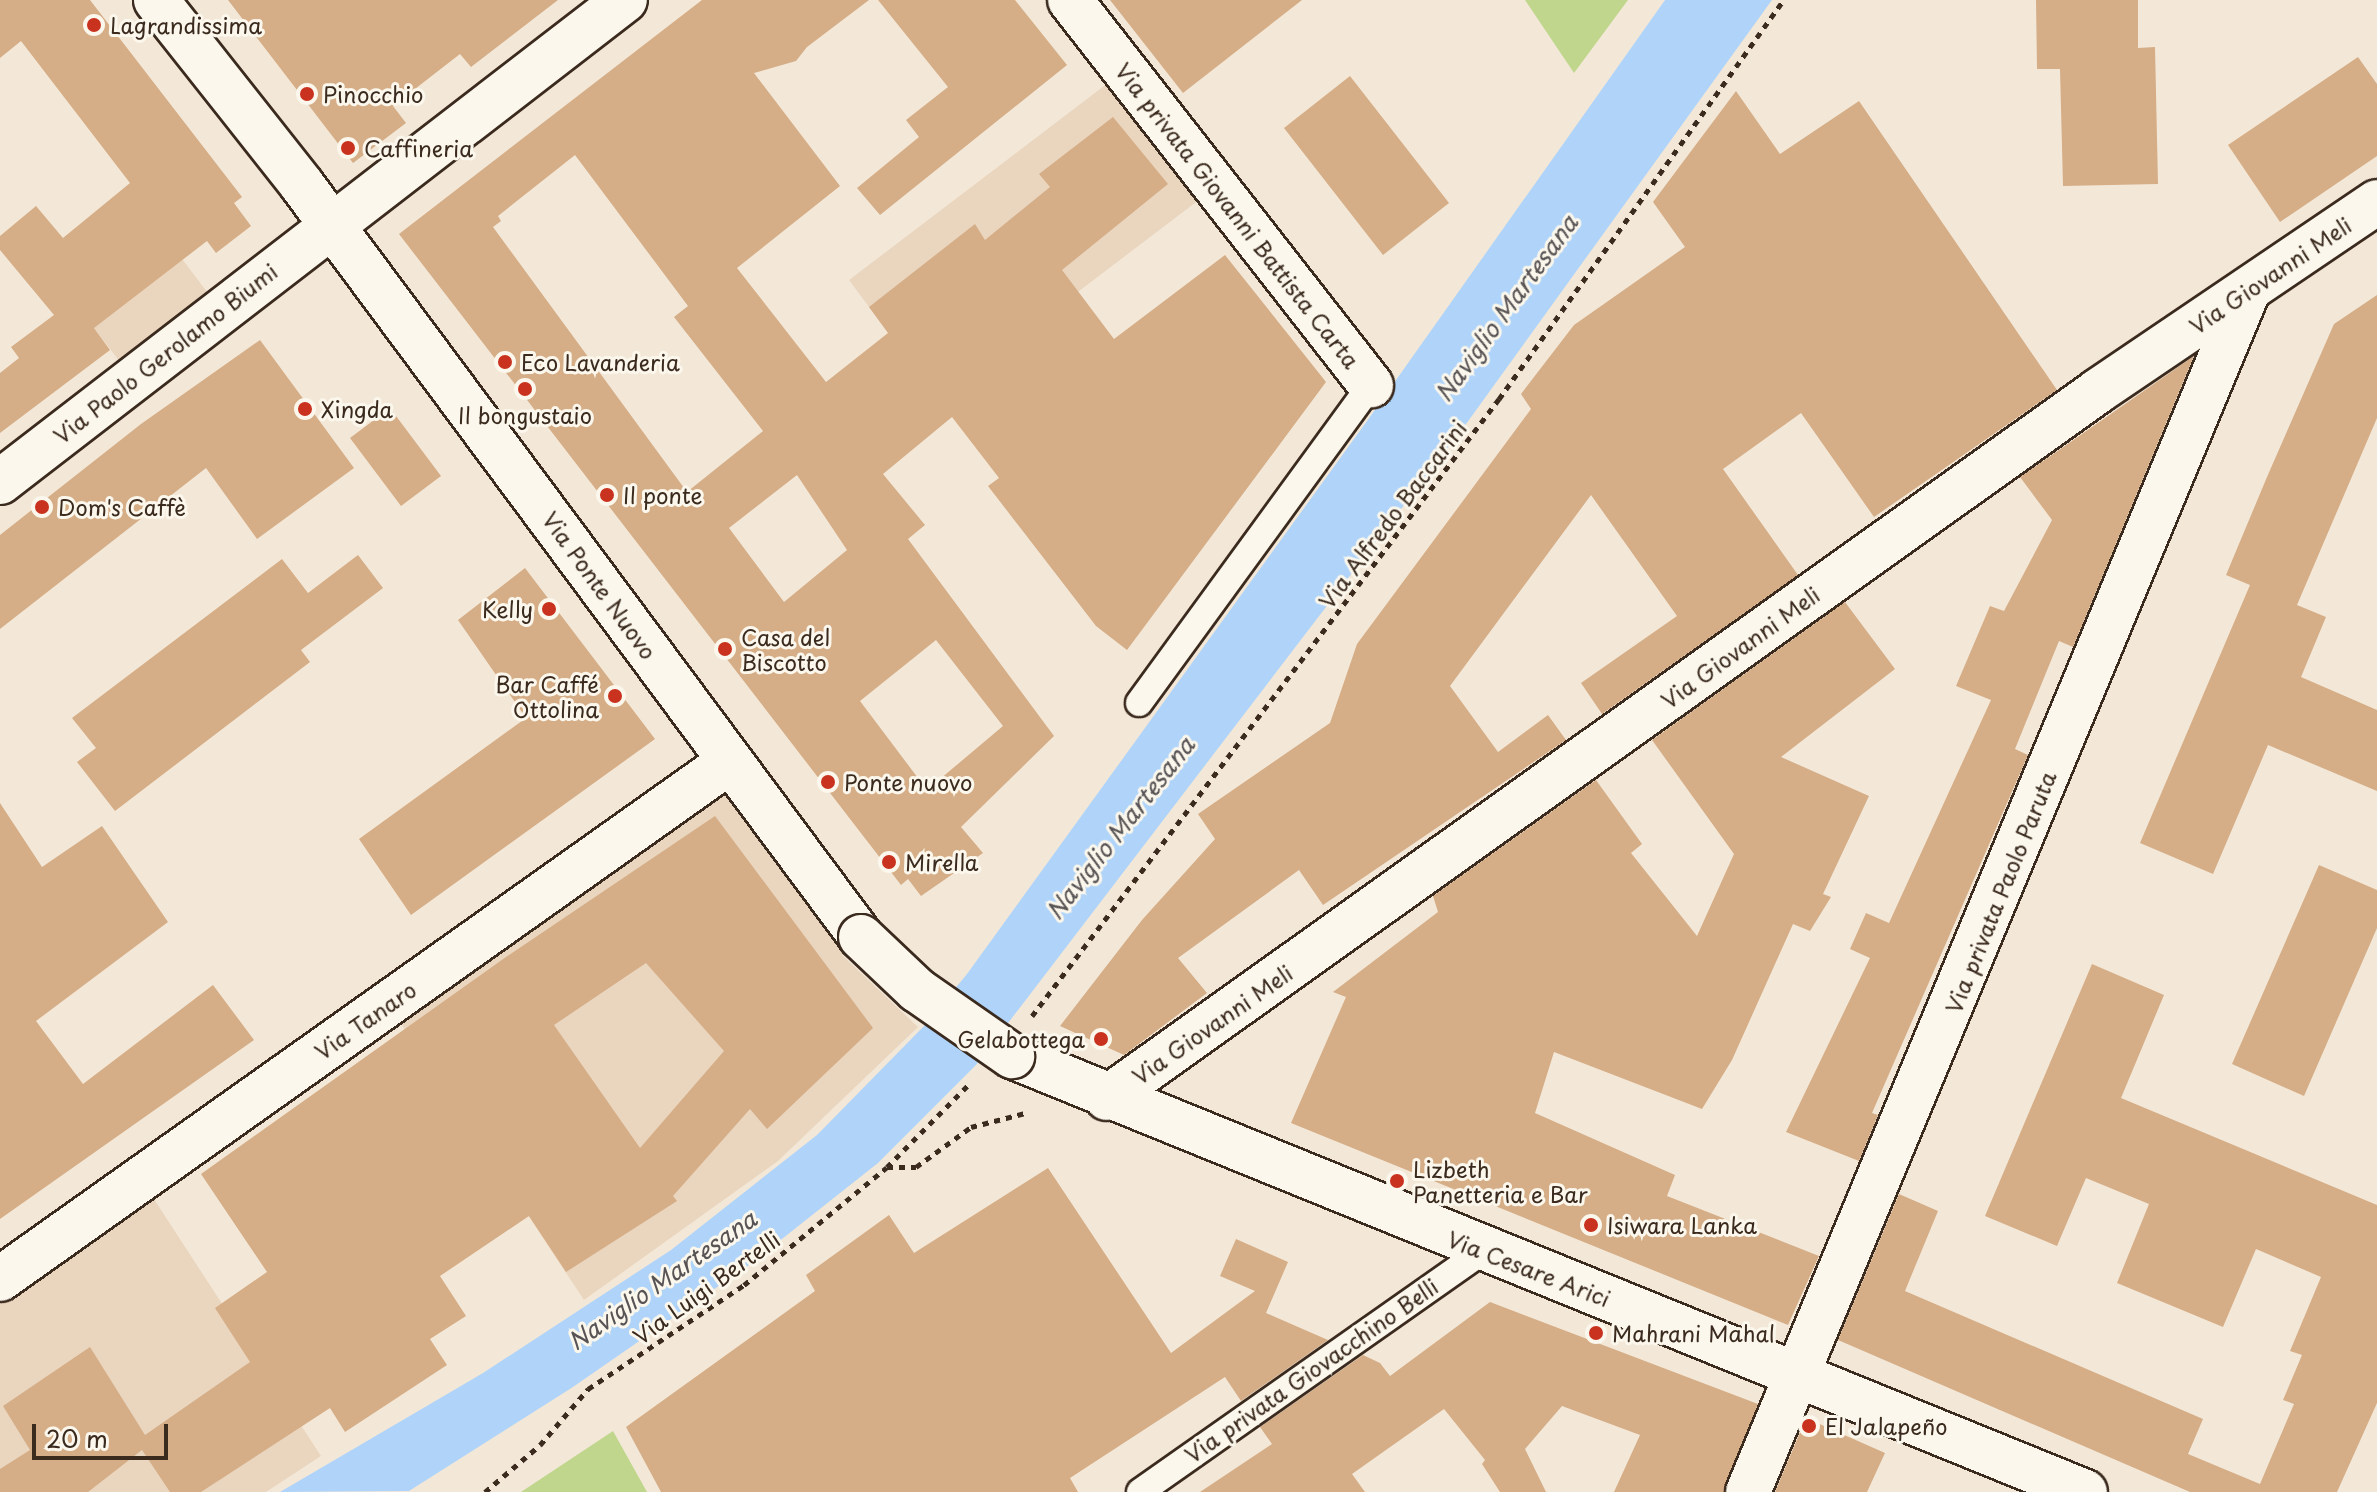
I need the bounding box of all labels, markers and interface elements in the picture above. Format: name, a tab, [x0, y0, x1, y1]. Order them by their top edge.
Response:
place label: Lagrandissima	[110, 12, 262, 38]
marker: Lagrandissima	[85, 16, 103, 34]
street label: Via privata Giovanni Battista Carta	[1109, 55, 1367, 375]
place label: Pinocchio	[323, 81, 423, 107]
marker: Pinocchio	[298, 85, 316, 103]
place label: Caffineria	[364, 135, 473, 161]
marker: Caffineria	[339, 139, 357, 157]
water label: Naviglio Martesana	[1428, 209, 1584, 407]
street label: Via Giovanni Meli	[2184, 211, 2356, 339]
street label: Via Paolo Gerolamo Biumi	[48, 257, 282, 449]
place label: Eco Lavanderia	[521, 349, 680, 375]
marker: Eco Lavanderia	[496, 353, 514, 371]
marker: Il bongustaio	[516, 380, 534, 398]
place label: Xingda	[321, 396, 393, 422]
marker: Xingda	[296, 400, 314, 418]
place label: Il bongustaio	[458, 402, 592, 428]
street label: Via Alfredo Baccarini	[1313, 415, 1471, 613]
place label: Il ponte	[623, 482, 703, 508]
marker: Il ponte	[598, 486, 616, 504]
place label: Dom's Caffè	[58, 494, 187, 520]
marker: Dom's Caffè	[33, 498, 51, 516]
street label: Via Ponte Nuovo	[538, 507, 662, 663]
street label: Via Giovanni Meli	[1656, 581, 1824, 713]
place label: Kelly	[482, 596, 533, 622]
marker: Kelly	[540, 600, 558, 618]
place label: Casa del Biscotto	[741, 623, 832, 674]
marker: Casa del Biscotto	[716, 640, 734, 658]
place label: Bar Caffé Ottolina	[495, 670, 599, 722]
marker: Bar Caffé Ottolina	[606, 687, 624, 705]
water label: Naviglio Martesana	[1040, 731, 1200, 925]
street label: Via privata Paolo Paruta	[1939, 766, 2061, 1018]
place label: Ponte nuovo	[844, 769, 972, 795]
marker: Ponte nuovo	[819, 773, 837, 791]
place label: Mirella	[905, 849, 979, 875]
marker: Mirella	[880, 853, 898, 871]
street label: Via Giovanni Meli	[1127, 959, 1297, 1089]
street label: Via Tanaro	[310, 976, 420, 1064]
place label: Gelabottega	[957, 1026, 1085, 1052]
marker: Gelabottega	[1092, 1030, 1110, 1048]
place label: Lizbeth Panetteria e Bar	[1413, 1155, 1587, 1206]
marker: Lizbeth Panetteria e Bar	[1388, 1172, 1406, 1190]
water label: Naviglio Martesana	[562, 1204, 762, 1356]
place label: Isiwara Lanka	[1607, 1212, 1758, 1238]
marker: Isiwara Lanka	[1582, 1216, 1600, 1234]
street label: Via Luigi Bertelli	[628, 1225, 784, 1349]
street label: Via Cesare Arici	[1443, 1225, 1615, 1311]
street label: Via privata Giovacchino Belli	[1178, 1271, 1444, 1469]
place label: Mahrani Mahal	[1612, 1320, 1776, 1346]
marker: Mahrani Mahal	[1587, 1324, 1605, 1342]
scale bar	[36, 1408, 172, 1458]
place label: El Jalapeño	[1825, 1413, 1948, 1439]
marker: El Jalapeño	[1800, 1417, 1818, 1435]
text: 20 m	[46, 1420, 108, 1456]

